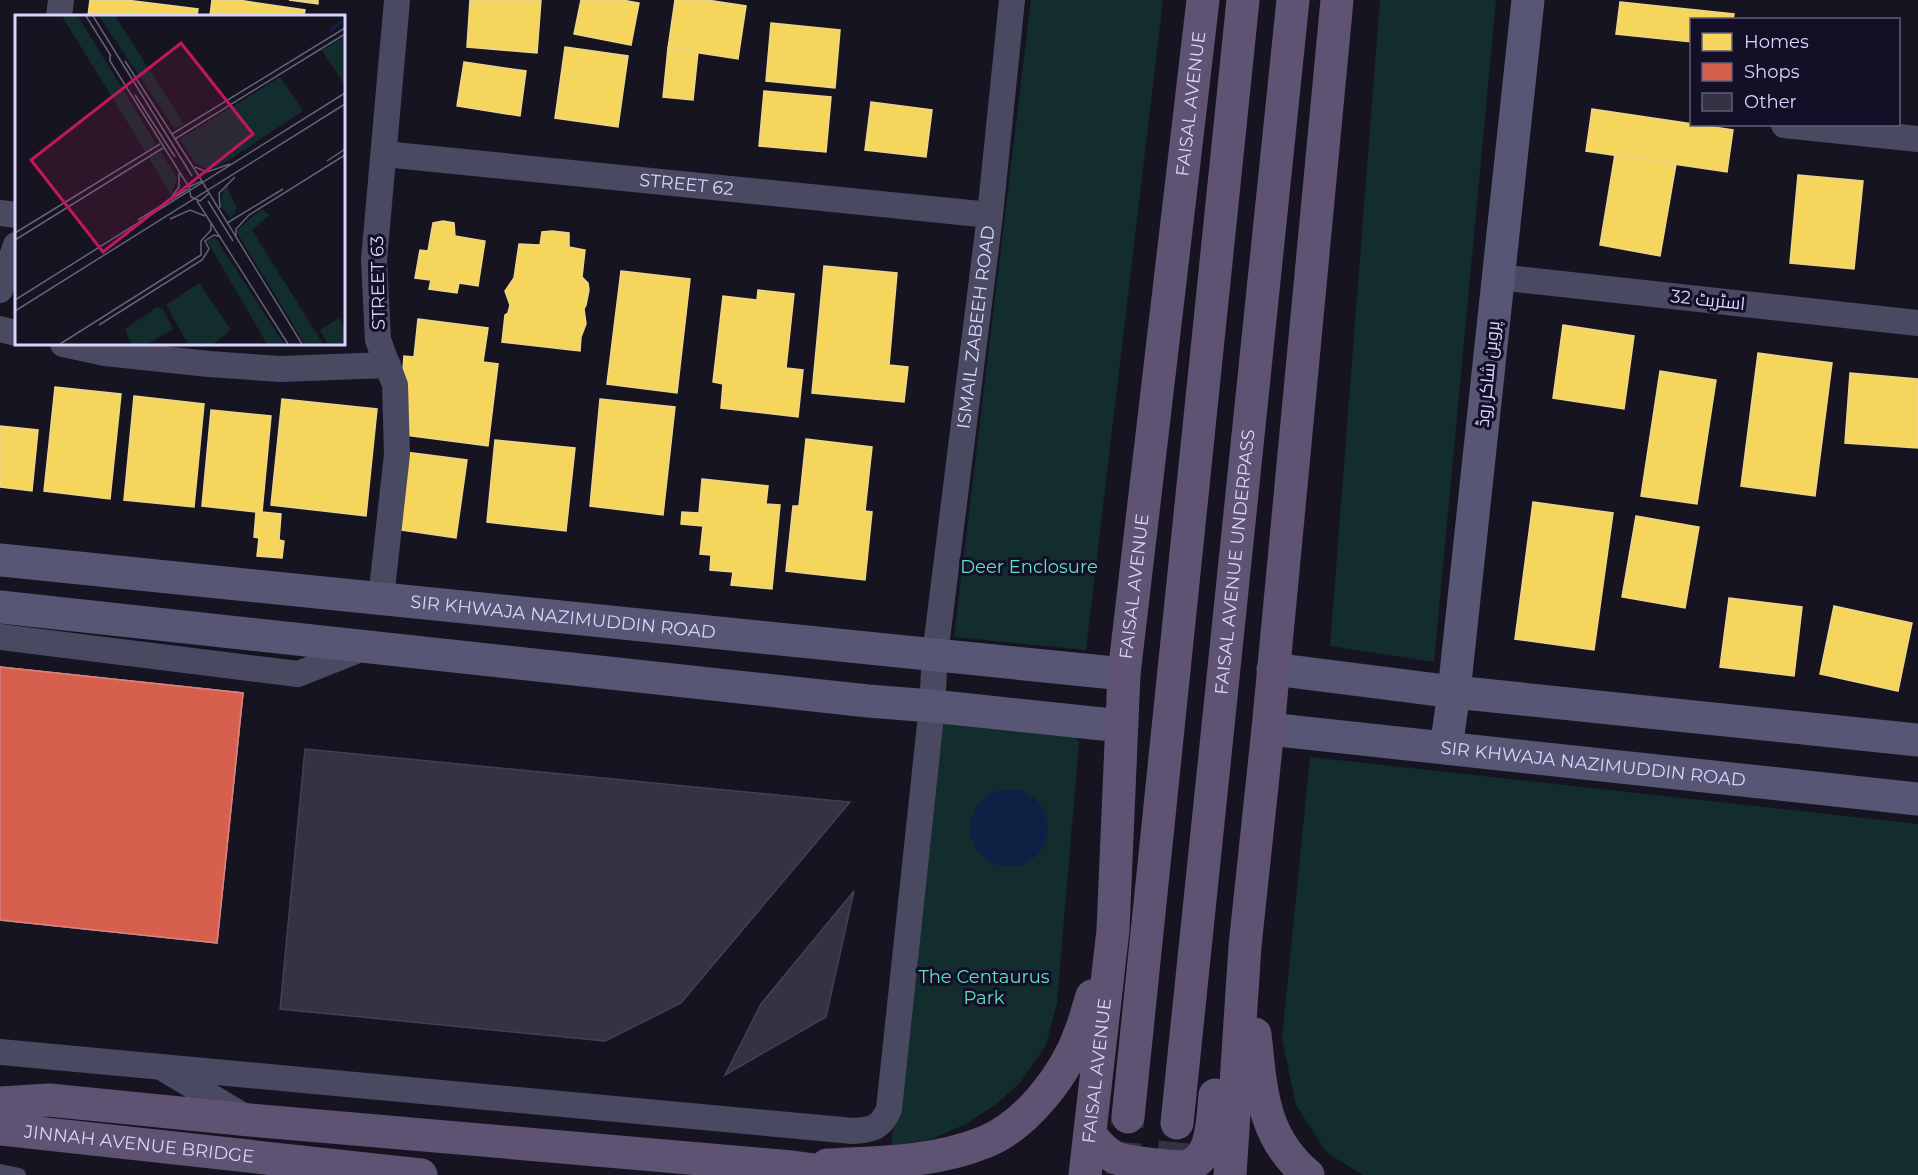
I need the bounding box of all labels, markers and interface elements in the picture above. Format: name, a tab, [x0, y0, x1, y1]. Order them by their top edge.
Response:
inset map	[15, 15, 345, 345]
legend	[1690, 18, 1900, 126]
street label: FAISAL AVENUE	[1171, 30, 1210, 178]
text: Homes	[1744, 31, 1809, 53]
text: Shops	[1744, 61, 1800, 83]
text: Other	[1744, 91, 1797, 113]
street label: STREET 62	[638, 169, 735, 200]
street label: ISMAIL ZABEEH ROAD	[952, 224, 1000, 430]
street label: STREET 63	[366, 236, 390, 330]
street label: اسٹریٹ 32	[1670, 285, 1746, 315]
street label: پروین شاکر روڈ	[1471, 319, 1506, 428]
street label: FAISAL AVENUE UNDERPASS	[1210, 428, 1260, 696]
street label: FAISAL AVENUE	[1115, 513, 1154, 660]
park label: Deer Enclosure	[960, 556, 1098, 578]
street label: SIR KHWAJA NAZIMUDDIN ROAD	[409, 591, 717, 644]
street label: SIR KHWAJA NAZIMUDDIN ROAD	[1439, 737, 1747, 791]
park label: The Centaurus Park	[918, 966, 1050, 1009]
street label: FAISAL AVENUE	[1078, 997, 1116, 1144]
street label: JINNAH AVENUE BRIDGE	[22, 1121, 255, 1168]

